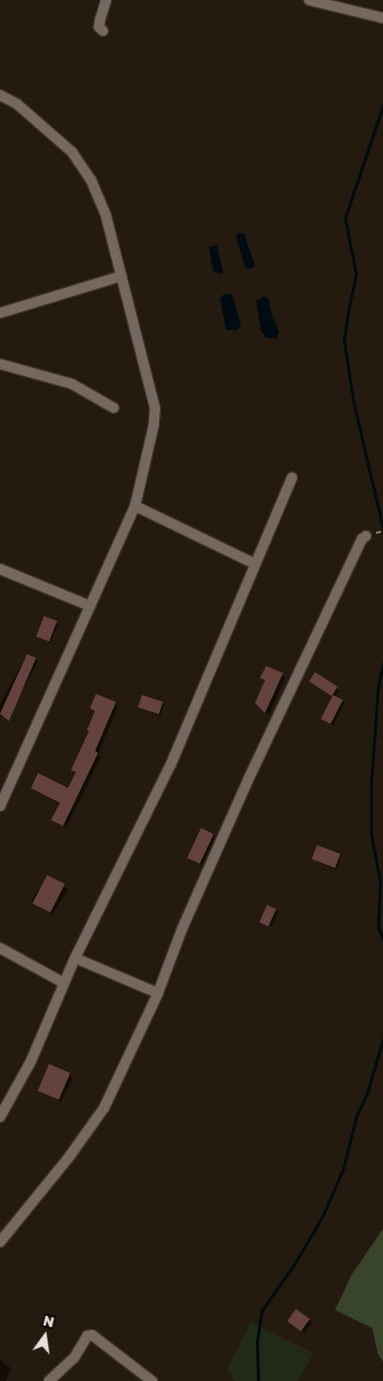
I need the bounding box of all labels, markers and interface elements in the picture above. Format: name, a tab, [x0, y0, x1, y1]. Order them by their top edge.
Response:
north arrow	[20, 1311, 70, 1361]
text: N	[42, 1311, 56, 1330]

